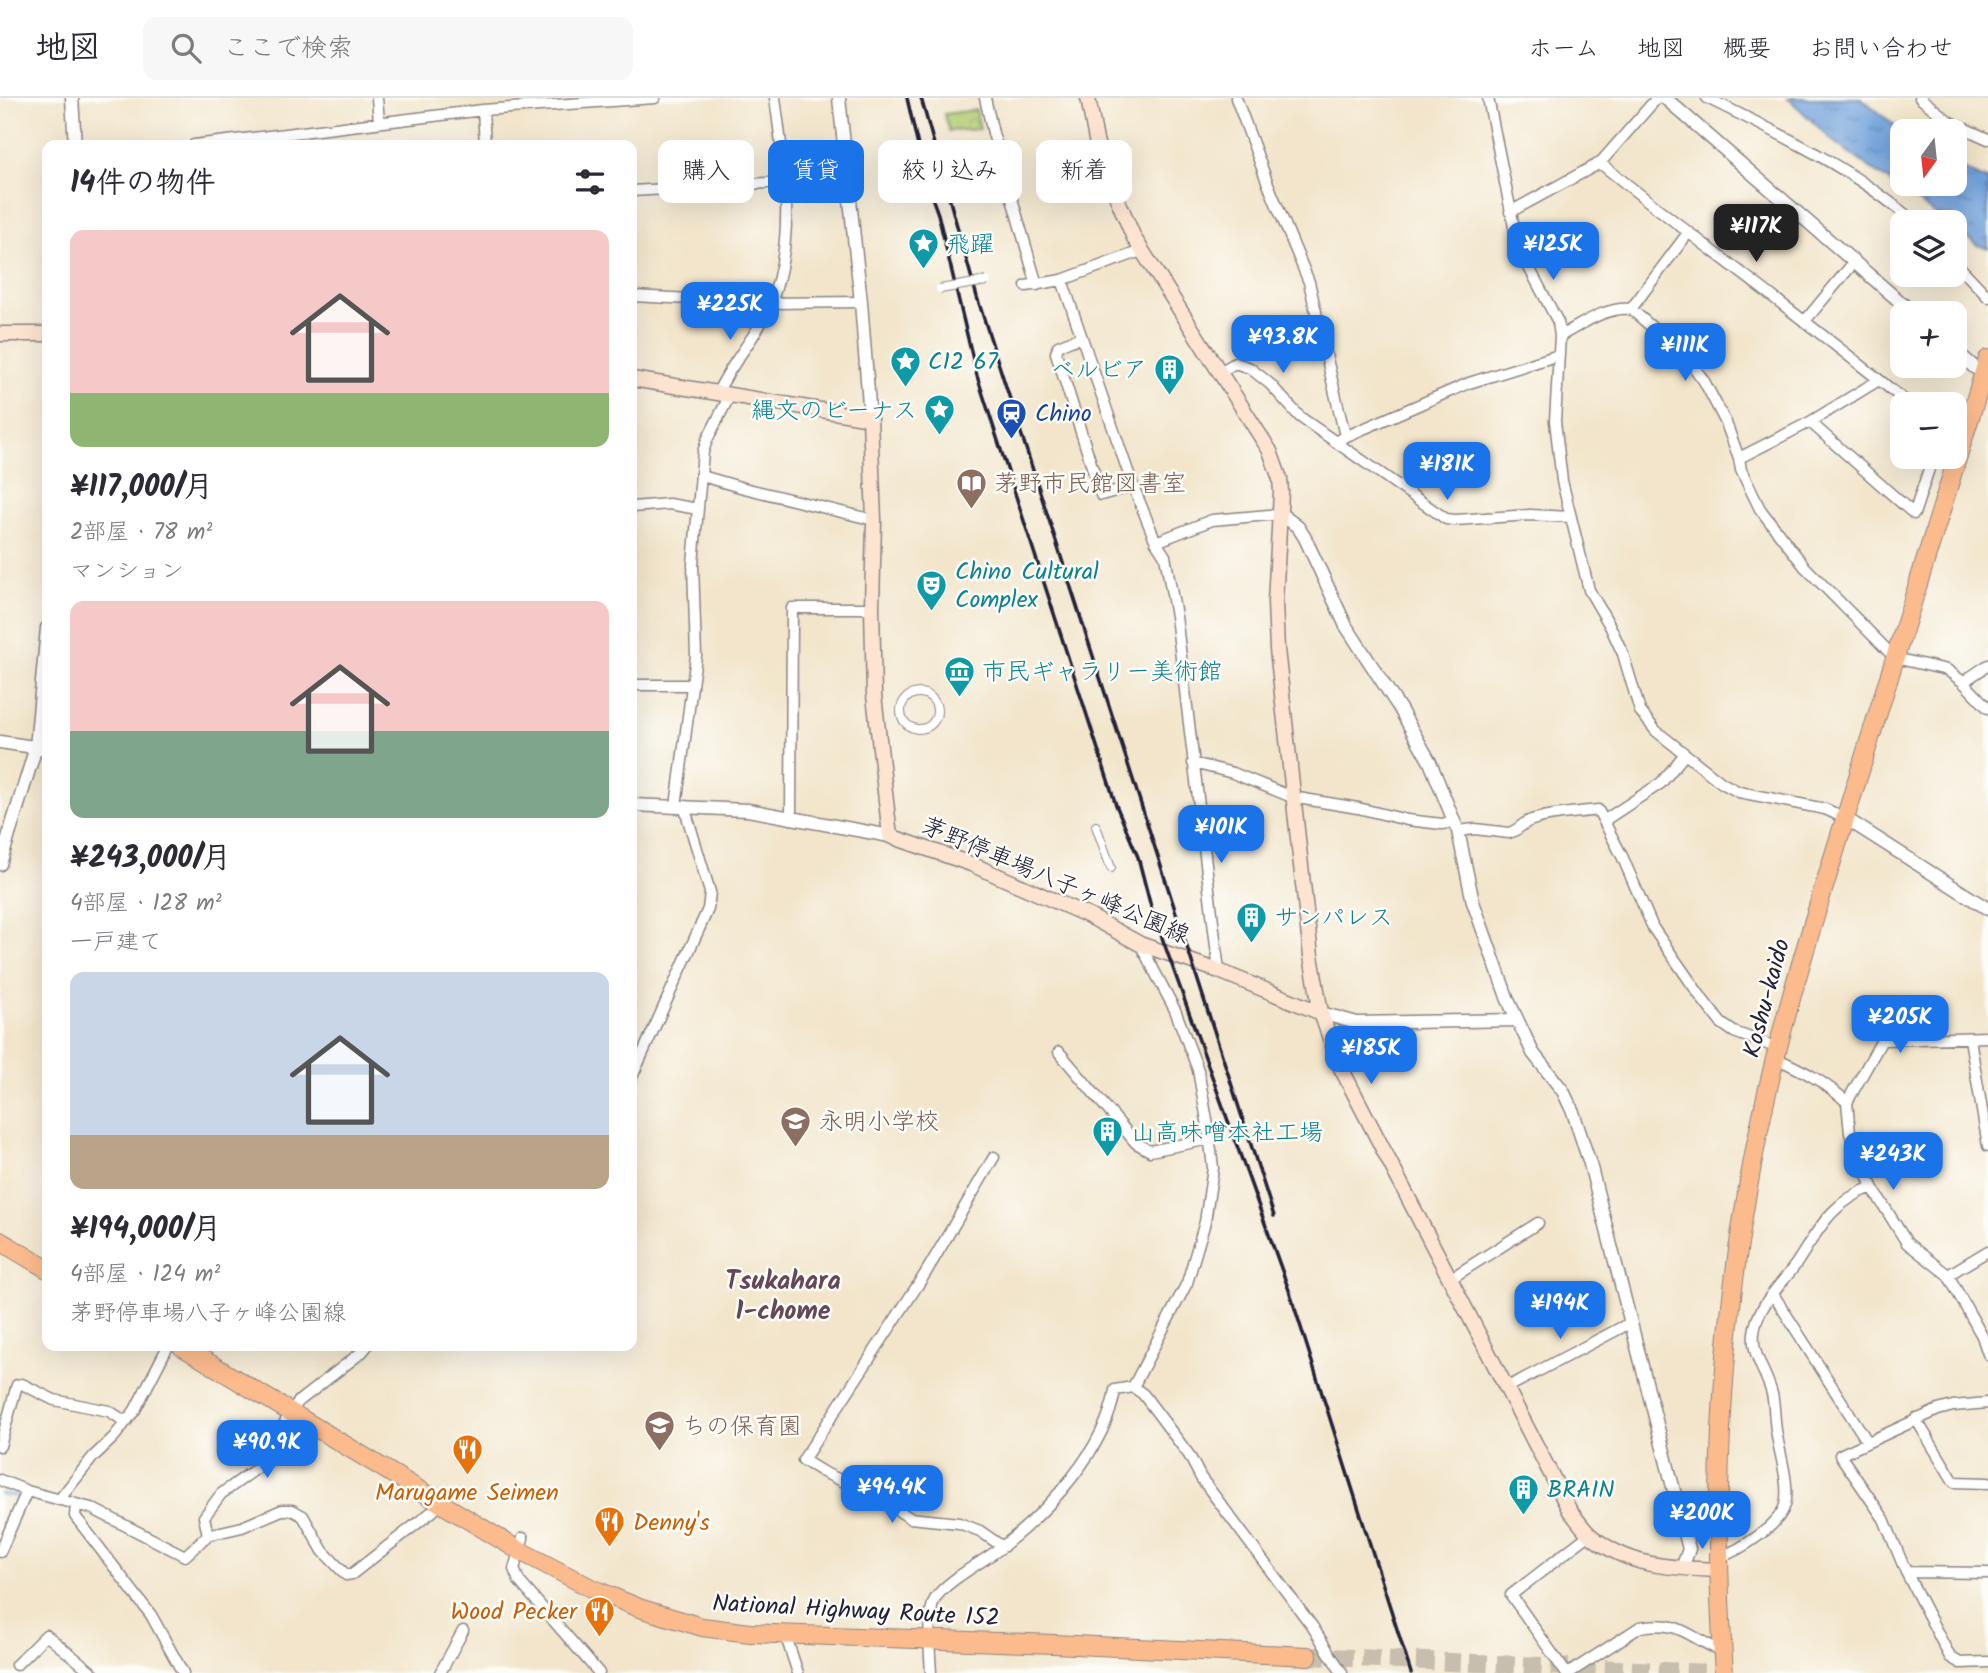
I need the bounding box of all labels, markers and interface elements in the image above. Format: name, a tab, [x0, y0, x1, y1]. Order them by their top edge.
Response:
search box	[143, 17, 633, 80]
text: 地図	[35, 23, 101, 76]
text: ここで検索	[223, 28, 353, 70]
icon: search	[167, 29, 205, 67]
text: ホーム	[1528, 30, 1599, 69]
text: 地図	[1637, 30, 1685, 69]
text: 概要	[1723, 30, 1771, 69]
text: お問い合わせ	[1809, 30, 1953, 69]
north arrow	[1890, 119, 1967, 196]
map controls	[1890, 119, 1967, 469]
chip: 購入	[658, 140, 754, 203]
chip: 賃貸	[768, 140, 864, 203]
chip: 絞り込み	[878, 140, 1022, 203]
chip: 新着	[1036, 140, 1132, 203]
text: 14件の物件	[70, 160, 215, 208]
icon: filters	[571, 163, 609, 201]
pin: ¥117K	[1707, 204, 1805, 264]
text: ¥117K	[1730, 209, 1782, 245]
button: layers	[1890, 210, 1967, 287]
pin: ¥125K	[1504, 222, 1602, 282]
place label: 飛躍	[946, 226, 994, 265]
place icon: 飛躍	[906, 227, 940, 271]
text: ¥125K	[1523, 227, 1583, 263]
icon: home	[277, 275, 403, 401]
pin: ¥225K	[681, 282, 779, 342]
text: ¥225K	[697, 287, 763, 323]
button: +	[1890, 301, 1967, 378]
pin: ¥93.8K	[1226, 316, 1340, 375]
text: ¥93.8K	[1247, 320, 1319, 356]
pin: ¥111K	[1636, 324, 1734, 383]
text: ¥111K	[1661, 328, 1709, 364]
place label: C12 67	[928, 343, 999, 382]
place icon: C12 67	[888, 344, 922, 388]
place label: ベルビア	[1051, 351, 1147, 390]
building icon: ベルビア	[1153, 352, 1187, 396]
place label: 縄文のビーナス	[751, 392, 917, 431]
button: −	[1890, 392, 1967, 469]
place icon: 縄文のビーナス	[923, 393, 957, 437]
place label: Chino	[1035, 395, 1092, 434]
station icon: Chino	[995, 396, 1029, 440]
pin: ¥181K	[1398, 442, 1496, 502]
text: ¥181K	[1419, 447, 1475, 483]
text: ¥117,000/月	[70, 464, 213, 512]
place label: 茅野市民館図書室	[994, 465, 1186, 504]
library icon: 茅野市民館図書室	[954, 466, 988, 510]
text: 2部屋 · 78 m²	[70, 515, 212, 551]
place label: Chino Cultural Complex	[955, 553, 1099, 620]
text: マンション	[70, 554, 184, 590]
theatre icon: Chino Cultural Complex	[915, 568, 949, 612]
icon: home	[277, 646, 403, 772]
place label: 市民ギャラリー美術館	[982, 653, 1222, 692]
museum icon: 市民ギャラリー美術館	[942, 654, 976, 698]
pin: ¥101K	[1172, 806, 1270, 865]
street label: 茅野停車場八子ヶ峰公園線	[915, 807, 1196, 956]
text: ¥101K	[1194, 810, 1248, 846]
text: ¥243,000/月	[70, 835, 231, 883]
text: 4部屋 · 128 m²	[70, 886, 222, 922]
place label: サンパレス	[1274, 899, 1393, 938]
building icon: サンパレス	[1234, 900, 1268, 944]
text: 一戸建て	[70, 925, 162, 961]
street label: Koshu-kaido	[1733, 934, 1802, 1062]
pin: ¥205K	[1851, 996, 1949, 1055]
text: ¥205K	[1868, 1000, 1932, 1036]
icon: home	[277, 1017, 403, 1143]
pin: ¥185K	[1322, 1026, 1420, 1086]
text: ¥185K	[1341, 1031, 1401, 1067]
place label: 永明小学校	[819, 1103, 939, 1142]
school or university icon: 永明小学校	[779, 1104, 813, 1148]
place label: 山高味噌本社工場	[1131, 1114, 1323, 1153]
building icon: 山高味噌本社工場	[1091, 1115, 1125, 1159]
pin: ¥243K	[1844, 1132, 1942, 1192]
text: ¥243K	[1860, 1137, 1926, 1173]
text: ¥194,000/月	[70, 1206, 222, 1254]
text: 4部屋 · 124 m²	[70, 1257, 220, 1293]
district label: Tsukahara 1-chome	[725, 1261, 841, 1333]
pin: ¥194K	[1511, 1282, 1609, 1341]
text: ¥194K	[1530, 1286, 1590, 1322]
text: 茅野停車場八子ヶ峰公園線	[70, 1296, 346, 1332]
place label: ちの保育園	[682, 1408, 802, 1447]
school or university icon: ちの保育園	[642, 1409, 676, 1453]
pin: ¥90.9K	[210, 1420, 324, 1480]
text: ¥90.9K	[233, 1425, 301, 1461]
restaurant icon: Marugame Seimen	[450, 1433, 484, 1477]
pin: ¥94.4K	[835, 1466, 949, 1525]
text: ¥94.4K	[857, 1470, 927, 1506]
place label: BRAIN	[1547, 1471, 1615, 1510]
building icon: BRAIN	[1507, 1472, 1541, 1516]
place label: Marugame Seimen	[375, 1474, 559, 1513]
pin: ¥200K	[1653, 1492, 1751, 1551]
text: ¥200K	[1670, 1496, 1735, 1532]
place label: Denny's	[633, 1504, 710, 1543]
restaurant icon: Denny's	[593, 1505, 627, 1549]
street label: National Highway Route 152	[711, 1584, 1001, 1639]
place label: Wood Pecker	[450, 1593, 579, 1632]
restaurant icon: Wood Pecker	[583, 1594, 617, 1638]

